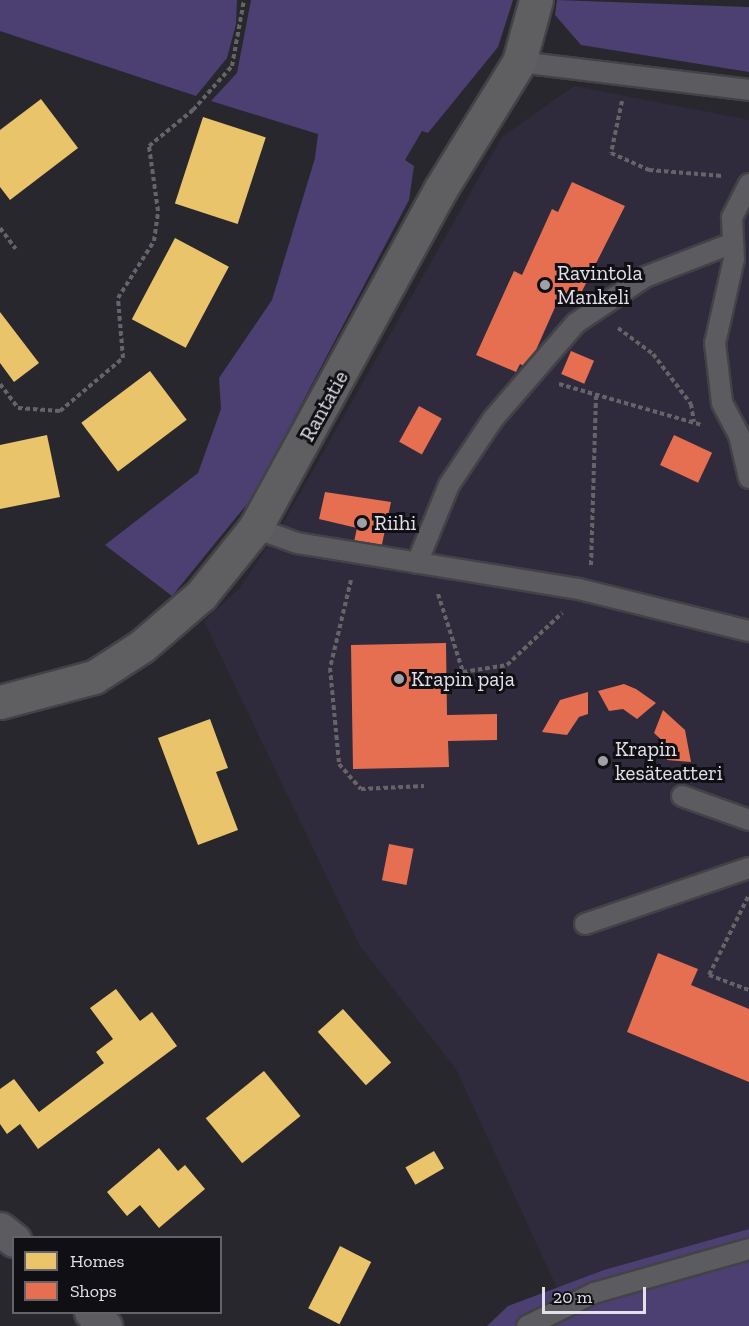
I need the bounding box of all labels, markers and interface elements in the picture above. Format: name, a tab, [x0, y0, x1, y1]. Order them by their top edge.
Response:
place label: Ravintola Mankeli	[557, 260, 643, 310]
marker: Ravintola Mankeli	[538, 278, 552, 292]
street label: Rantatie	[294, 366, 354, 446]
place label: Riihi	[374, 510, 416, 536]
marker: Riihi	[355, 516, 369, 530]
place label: Krapin paja	[411, 666, 515, 692]
marker: Krapin paja	[392, 672, 406, 686]
place label: Krapin kesäteatteri	[615, 736, 723, 786]
marker: Krapin kesäteatteri	[596, 754, 610, 768]
legend	[12, 1236, 222, 1314]
text: Homes	[70, 1250, 124, 1272]
scale bar	[545, 1275, 648, 1313]
text: Shops	[70, 1280, 117, 1302]
text: 20 m	[553, 1286, 592, 1308]

